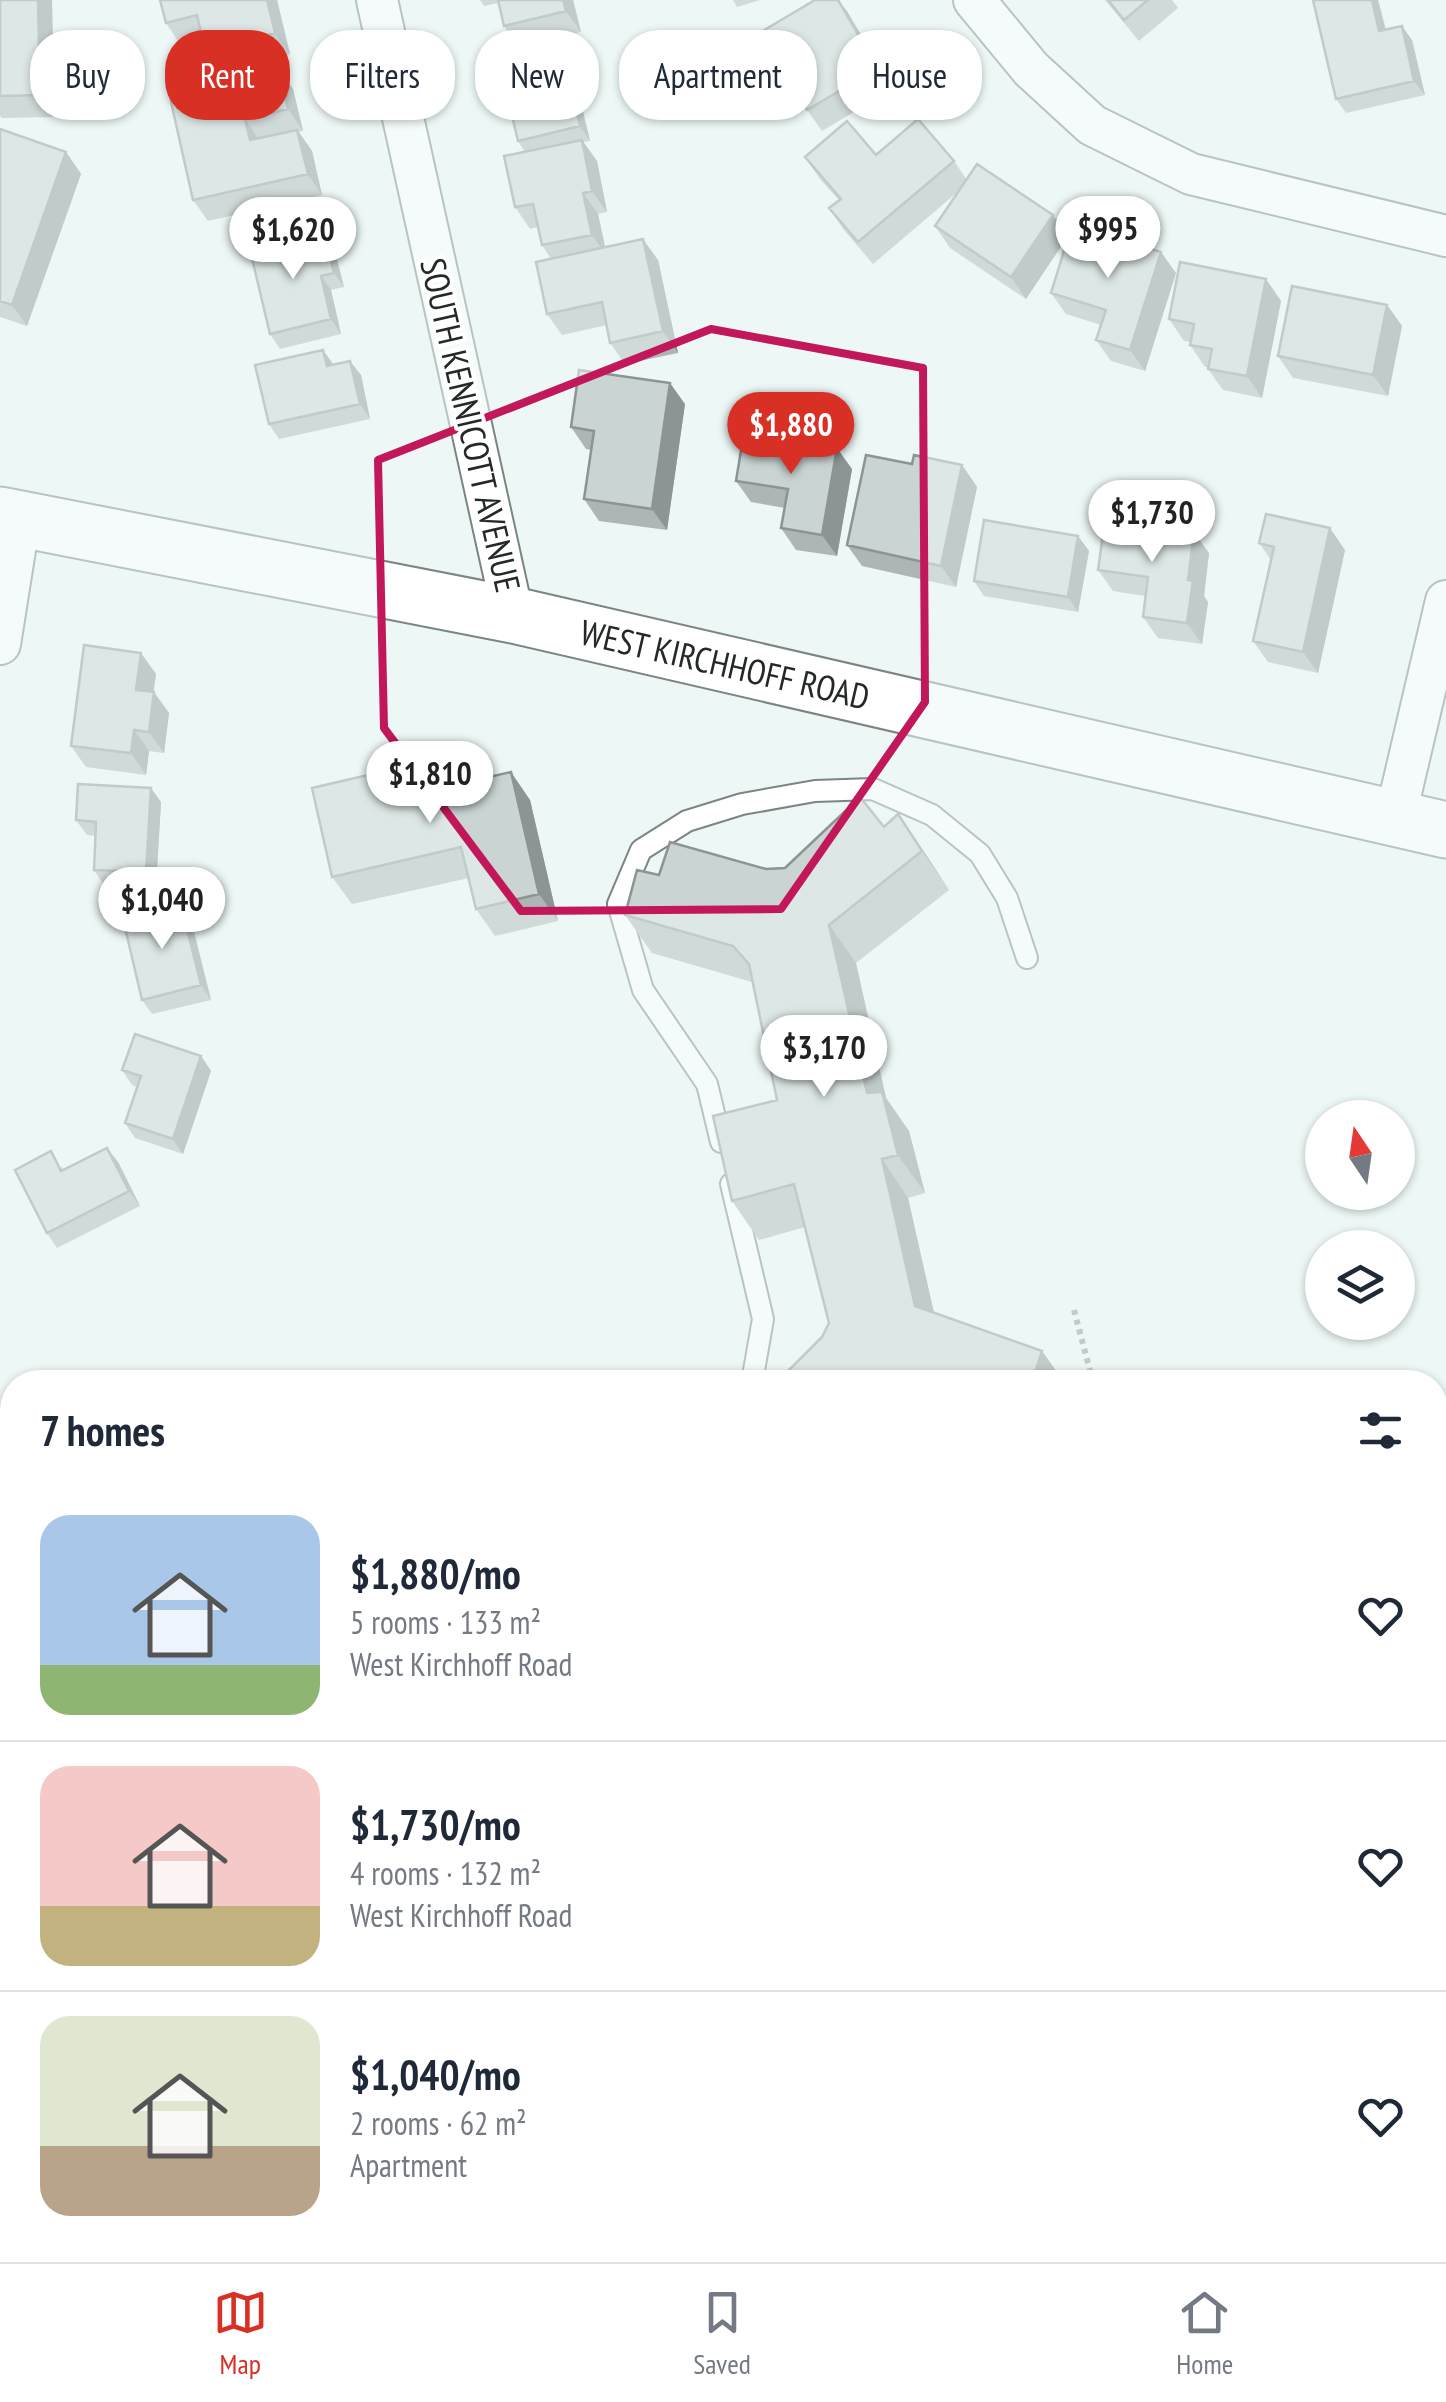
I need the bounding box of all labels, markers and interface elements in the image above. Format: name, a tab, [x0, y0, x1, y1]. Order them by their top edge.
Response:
chip: Buy	[30, 30, 145, 120]
chip: Rent	[165, 30, 290, 120]
chip: Filters	[310, 30, 455, 120]
chip: New	[475, 30, 599, 120]
chip: Apartment	[619, 30, 817, 120]
chip: House	[837, 30, 982, 120]
pin: $995	[1049, 196, 1167, 281]
pin: $1,620	[212, 197, 374, 282]
text: $995	[1077, 207, 1139, 249]
text: $1,620	[251, 208, 335, 250]
street label: SOUTH KENNICOTT AVENUE	[410, 254, 532, 596]
pin: $1,880	[710, 392, 872, 477]
text: $1,880	[749, 403, 833, 445]
pin: $1,730	[1071, 480, 1233, 565]
text: $1,730	[1110, 491, 1194, 533]
street label: WEST KIRCHHOFF ROAD	[576, 608, 874, 720]
pin: $1,810	[349, 741, 511, 826]
text: $1,810	[388, 752, 472, 794]
pin: $1,040	[81, 867, 243, 952]
text: $1,040	[120, 878, 204, 920]
pin: $3,170	[743, 1015, 905, 1100]
text: $3,170	[782, 1026, 866, 1068]
north arrow	[1305, 1100, 1415, 1210]
map controls	[1305, 1100, 1415, 1340]
button: layers	[1305, 1230, 1415, 1340]
text: 7 homes	[40, 1403, 165, 1458]
icon: filters	[1353, 1403, 1408, 1458]
text: $1,880/mo	[350, 1546, 521, 1601]
icon: home	[120, 1555, 240, 1675]
icon: heart	[1353, 1588, 1408, 1643]
text: 5 rooms · 133 m²	[350, 1601, 541, 1643]
text: West Kirchhoff Road	[350, 1643, 572, 1685]
text: $1,730/mo	[350, 1797, 521, 1852]
icon: home	[120, 1806, 240, 1926]
icon: heart	[1353, 1839, 1408, 1894]
text: 4 rooms · 132 m²	[350, 1852, 541, 1894]
text: West Kirchhoff Road	[350, 1894, 572, 1936]
text: $1,040/mo	[350, 2047, 521, 2102]
icon: home	[120, 2056, 240, 2176]
icon: heart	[1353, 2089, 1408, 2144]
text: 2 rooms · 62 m²	[350, 2102, 527, 2144]
text: Apartment	[350, 2144, 467, 2186]
tab: Map	[213, 2285, 268, 2382]
tab: Saved	[693, 2285, 751, 2382]
tab: Home	[1176, 2285, 1233, 2382]

